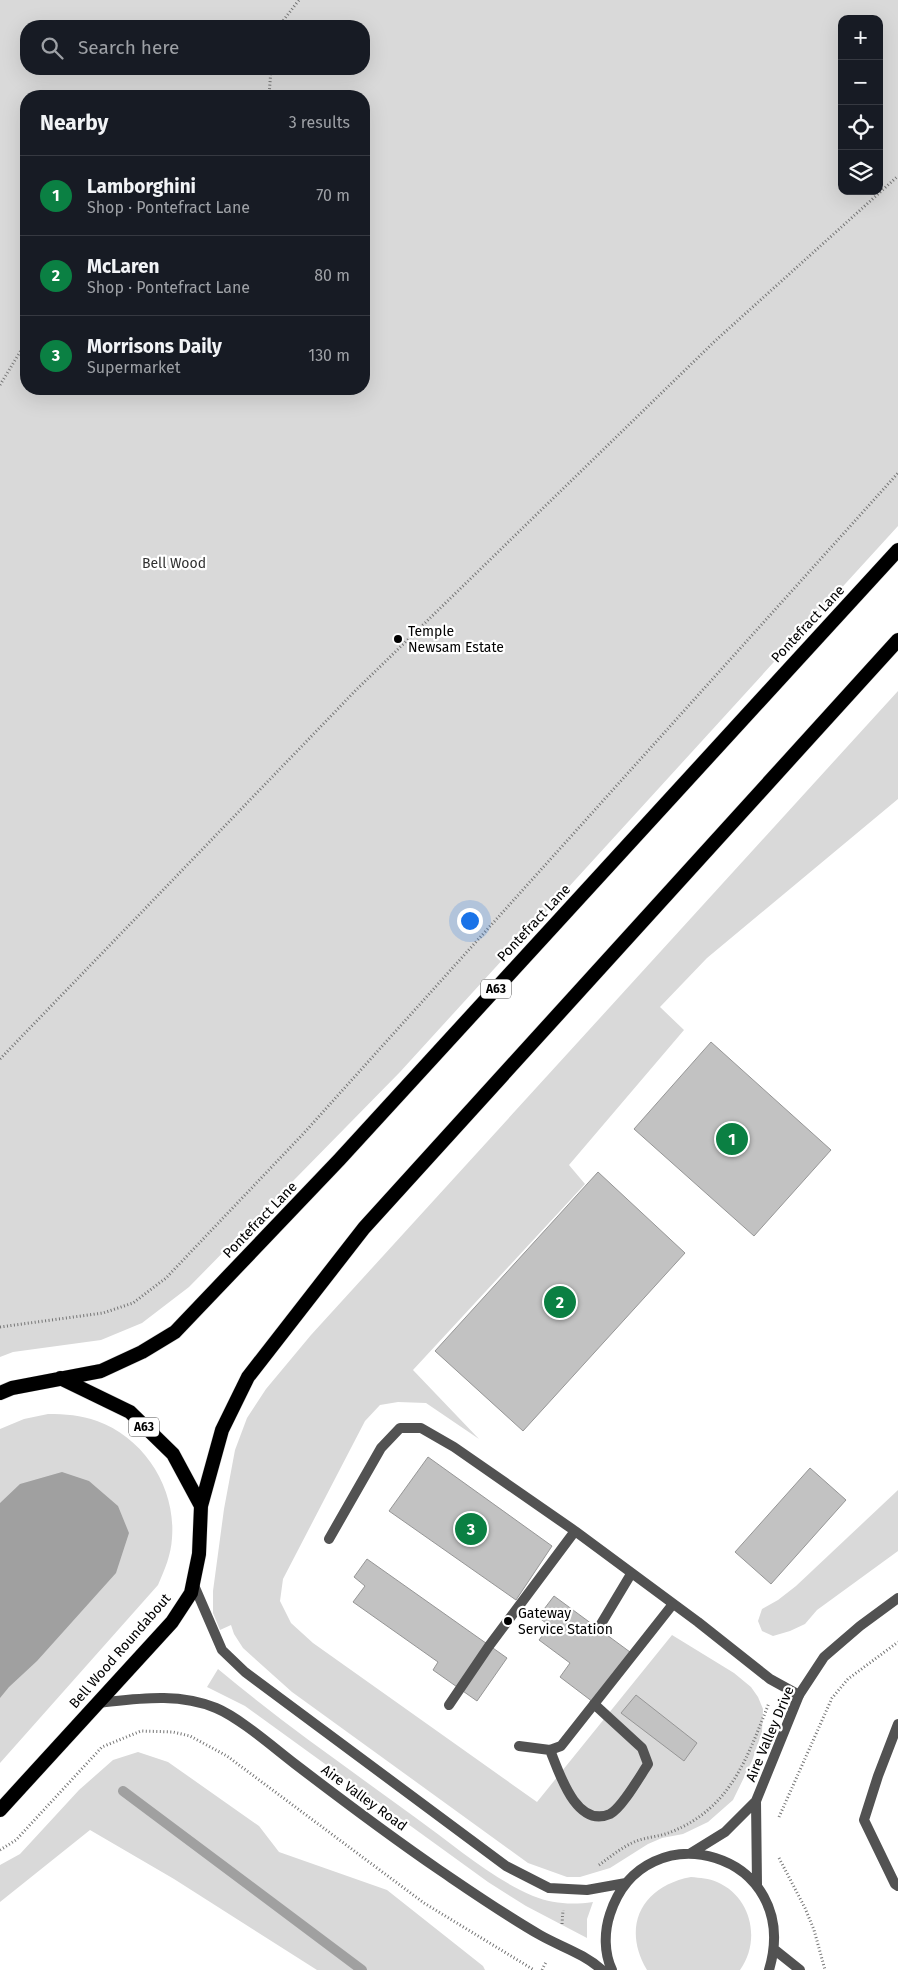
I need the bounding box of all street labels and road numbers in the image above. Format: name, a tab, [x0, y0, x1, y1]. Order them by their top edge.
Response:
street label: Pontefract Lane	[768, 582, 848, 666]
street label: Pontefract Lane	[494, 881, 574, 965]
road number: A63	[481, 980, 511, 999]
street label: Pontefract Lane	[219, 1178, 301, 1262]
road number: A63	[129, 1418, 159, 1436]
street label: Bell Wood Roundabout	[66, 1589, 175, 1712]
street label: Aire Valley Drive	[742, 1684, 798, 1784]
street label: Aire Valley Road	[318, 1761, 410, 1835]

